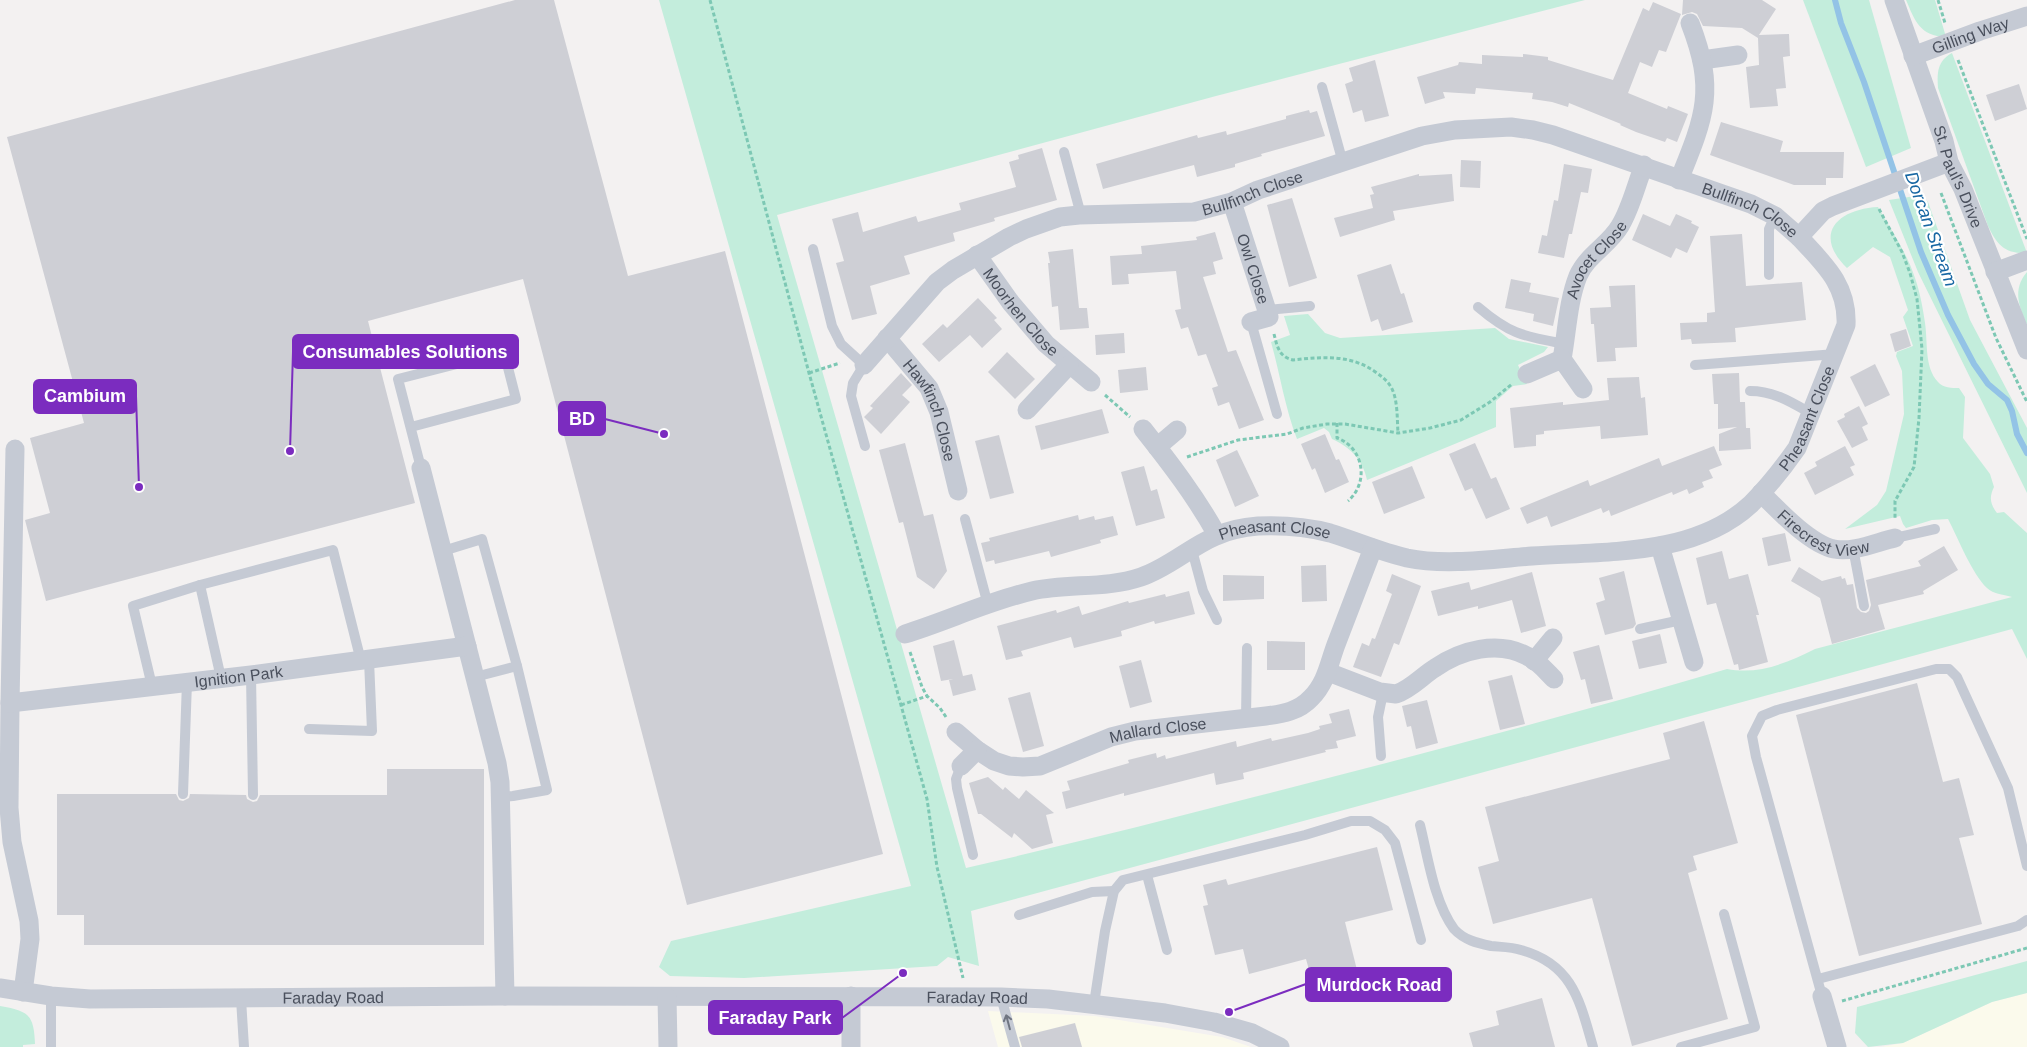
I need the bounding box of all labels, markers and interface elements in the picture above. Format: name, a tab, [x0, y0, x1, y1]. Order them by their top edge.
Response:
street label: Gilling Way	[1930, 14, 2011, 57]
street label: St. Paul's Drive	[1930, 123, 1986, 230]
street label: Bullfinch Close	[1200, 168, 1305, 219]
water label: Dorcan Stream	[1901, 169, 1961, 289]
street label: Bullfinch Close	[1700, 180, 1801, 241]
street label: Avocet Close	[1563, 218, 1630, 301]
street label: Owl Close	[1234, 231, 1272, 306]
street label: Moorhen Close	[980, 265, 1062, 360]
callout: Consumables Solutions	[293, 335, 518, 368]
text: Consumables Solutions	[302, 342, 508, 362]
street label: Hawfinch Close	[900, 356, 959, 463]
street label: Pheasant Close	[1776, 364, 1838, 474]
callout: Cambium	[34, 380, 136, 413]
text: Cambium	[44, 386, 126, 406]
callout: BD	[559, 402, 605, 435]
text: BD	[569, 409, 595, 429]
street label: Firecrest View	[1774, 506, 1872, 559]
street label: Pheasant Close	[1217, 518, 1333, 543]
street label: Ignition Park	[193, 663, 285, 691]
street label: Mallard Close	[1108, 715, 1207, 746]
callout: Murdock Road	[1306, 968, 1451, 1001]
text: Murdock Road	[1316, 975, 1442, 995]
street label: Faraday Road	[282, 989, 384, 1007]
street label: Faraday Road	[926, 989, 1028, 1007]
callout: Faraday Park	[709, 1001, 842, 1034]
text: Faraday Park	[718, 1008, 833, 1028]
one-way arrow	[1003, 1014, 1013, 1030]

